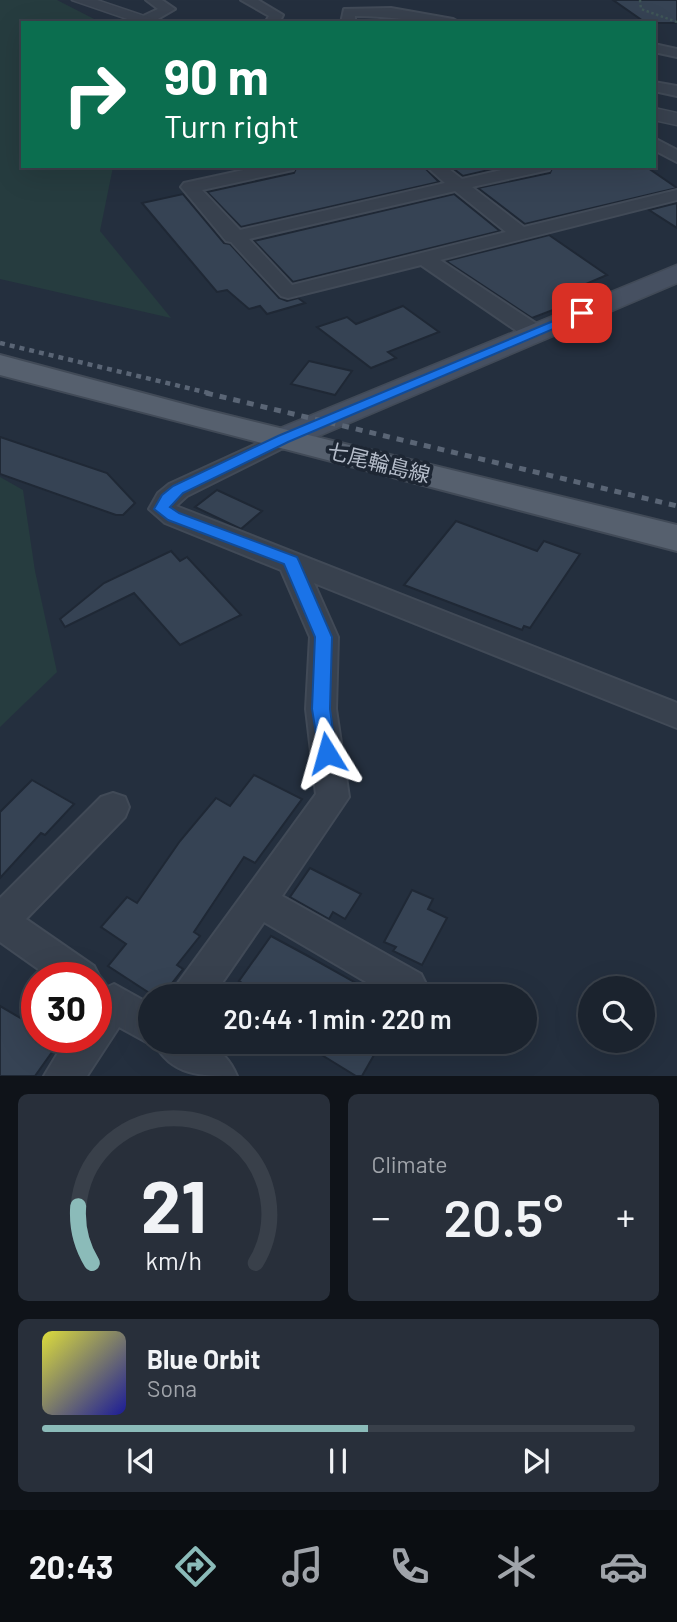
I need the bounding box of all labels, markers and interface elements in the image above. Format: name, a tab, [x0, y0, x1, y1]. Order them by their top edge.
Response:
text: 90 m	[164, 46, 269, 105]
icon: right	[49, 49, 140, 140]
text: Turn right	[164, 106, 299, 144]
pin	[552, 283, 612, 343]
icon: arrive	[563, 294, 601, 332]
street label: 七尾輪島線	[325, 437, 433, 487]
position arrow	[290, 716, 364, 790]
speed limit sign: 30	[21, 962, 112, 1053]
map controls	[578, 976, 655, 1053]
button: search	[578, 976, 655, 1053]
text: 20:44 · 1 min · 220 m	[223, 1003, 452, 1034]
text: Climate	[372, 1150, 448, 1178]
text: 21	[141, 1161, 207, 1249]
text: 20.5°	[443, 1185, 563, 1247]
text: −	[372, 1193, 391, 1239]
text: +	[616, 1193, 635, 1239]
text: km/h	[145, 1245, 202, 1275]
text: Blue Orbit	[147, 1343, 260, 1374]
text: Sona	[147, 1374, 197, 1402]
icon: previous	[122, 1442, 160, 1480]
icon: pause	[319, 1442, 357, 1480]
icon: next	[517, 1442, 555, 1480]
icon: directions	[171, 1542, 220, 1591]
icon: music	[278, 1542, 327, 1591]
icon: phone	[385, 1542, 434, 1591]
icon: climate	[492, 1542, 541, 1591]
icon: car	[599, 1542, 648, 1591]
text: 20:43	[29, 1547, 113, 1585]

